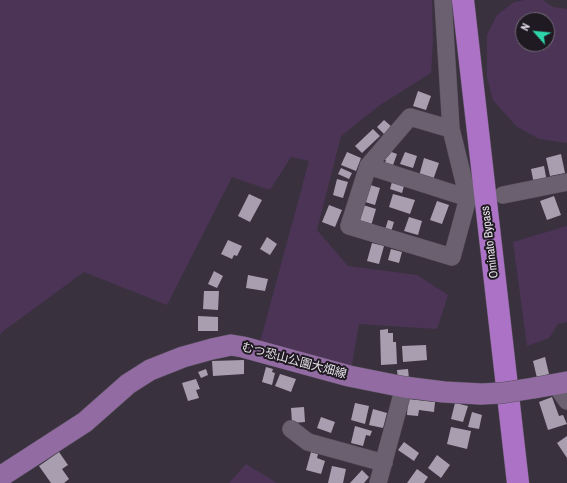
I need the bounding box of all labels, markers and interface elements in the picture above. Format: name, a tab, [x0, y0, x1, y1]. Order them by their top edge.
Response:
north arrow	[515, 12, 555, 52]
text: N	[517, 21, 533, 33]
street label: Ominato Bypass	[478, 205, 502, 279]
street label: むつ恐山公園大畑線	[240, 340, 348, 382]

